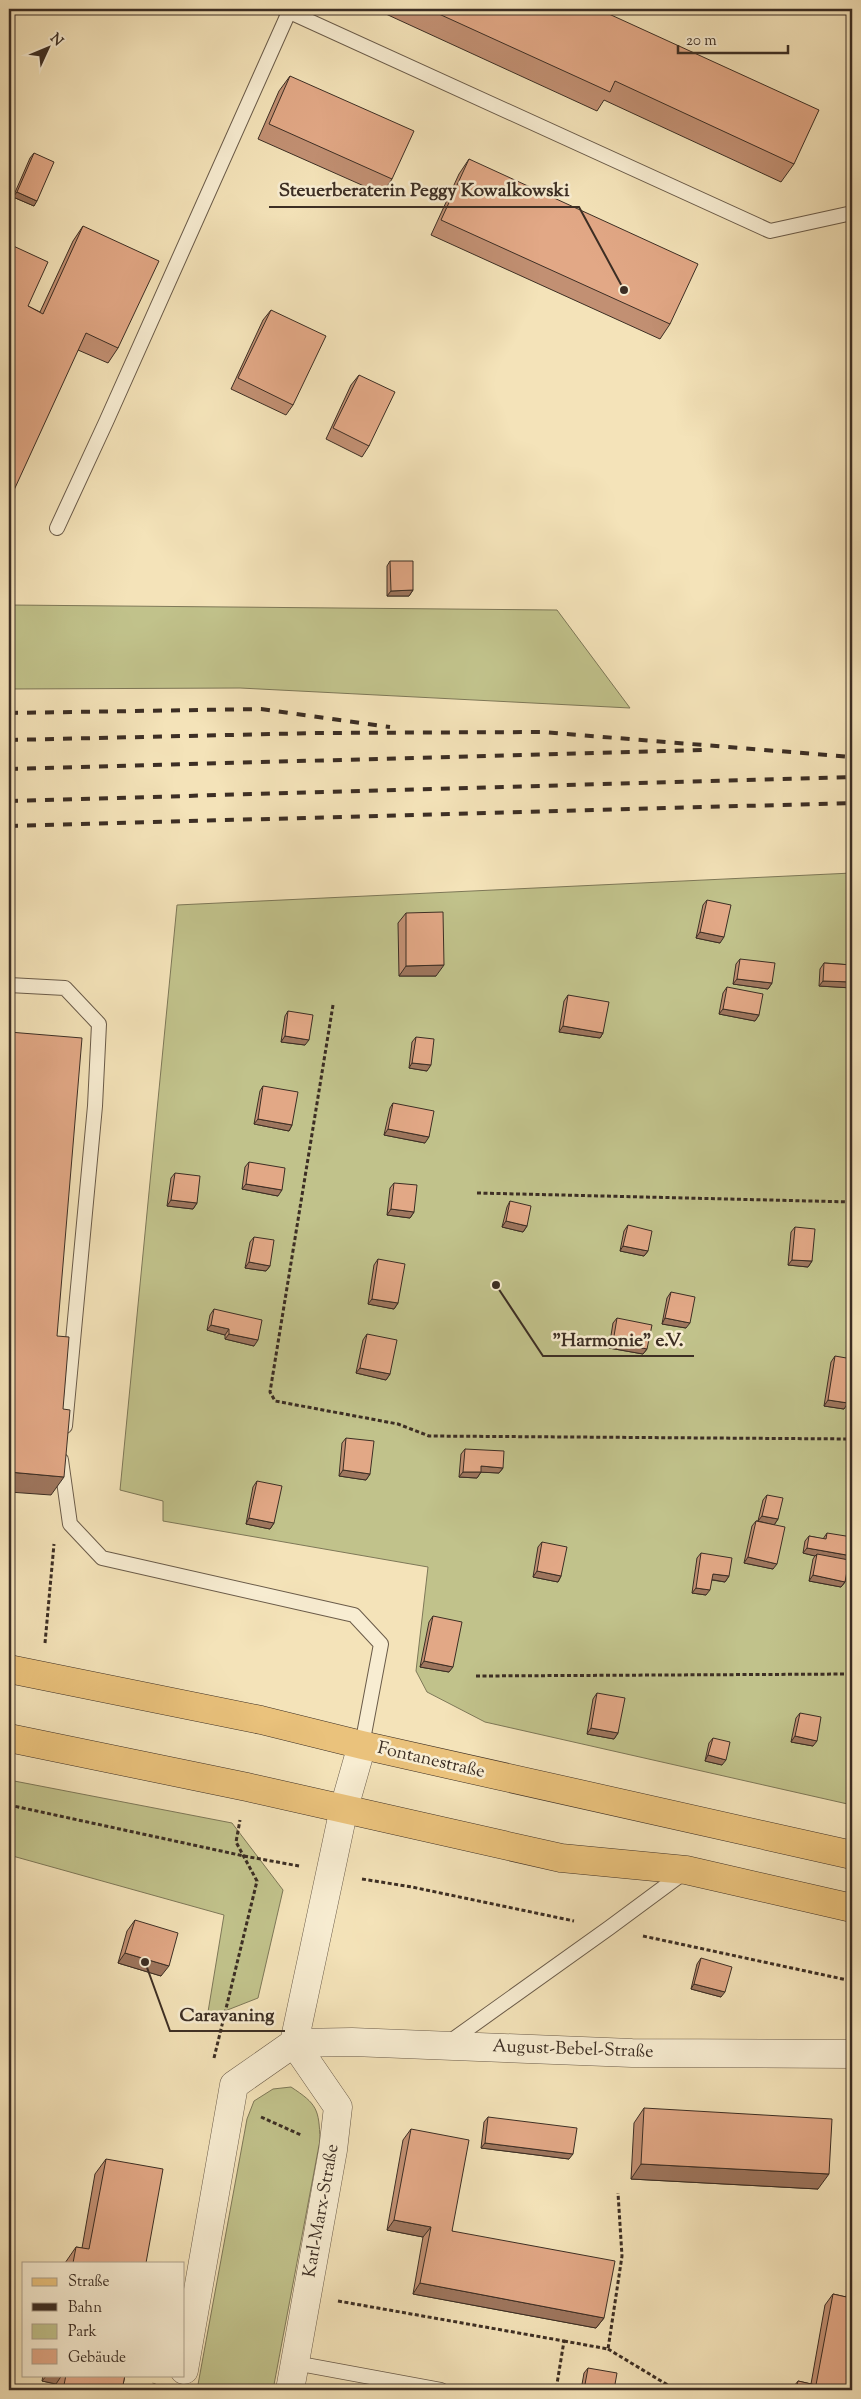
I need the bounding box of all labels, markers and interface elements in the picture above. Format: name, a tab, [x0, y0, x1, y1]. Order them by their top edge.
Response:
north arrow	[22, 22, 72, 72]
scale bar	[678, 22, 788, 54]
text: N	[45, 29, 67, 51]
text: 20 m	[686, 31, 717, 52]
callout: Steuerberaterin Peggy Kowalkowski	[269, 173, 579, 207]
text: Steuerberaterin Peggy Kowalkowski	[279, 178, 570, 205]
callout: "Harmonie" e.V.	[543, 1322, 694, 1356]
text: "Harmonie" e.V.	[552, 1328, 684, 1355]
street label: Fontanestraße	[375, 1736, 487, 1786]
callout: Caravaning	[170, 1997, 285, 2031]
text: Caravaning	[180, 2003, 275, 2030]
street label: August-Bebel-Straße	[492, 2034, 654, 2066]
street label: Karl-Marx-Straße	[297, 2142, 347, 2280]
legend	[22, 2262, 185, 2376]
text: Straße	[68, 2272, 110, 2293]
text: Bahn	[68, 2298, 102, 2319]
text: Park	[68, 2322, 97, 2343]
text: Gebäude	[68, 2348, 126, 2369]

